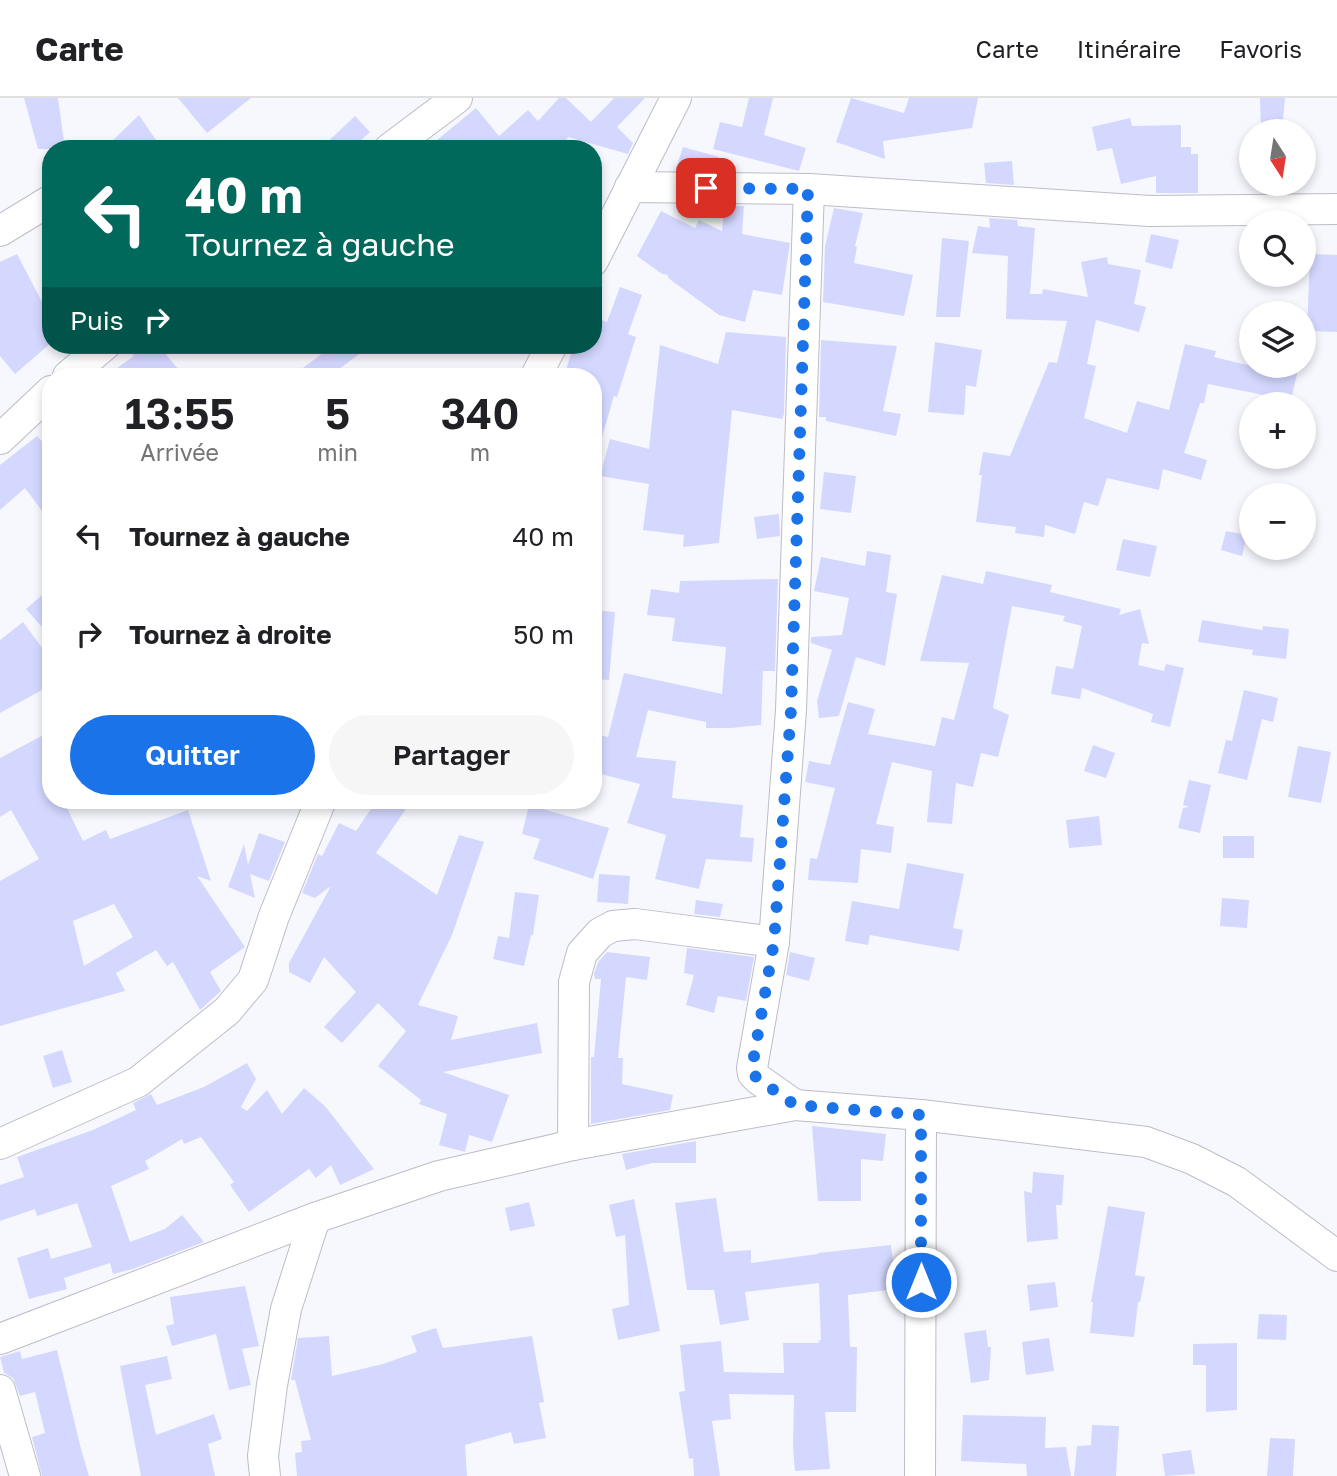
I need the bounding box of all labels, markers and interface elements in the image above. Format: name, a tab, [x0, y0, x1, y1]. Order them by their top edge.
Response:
text: Carte	[35, 29, 124, 68]
text: Carte	[976, 34, 1039, 63]
text: Itinéraire	[1077, 34, 1181, 63]
text: Favoris	[1219, 34, 1302, 63]
north arrow	[1239, 119, 1316, 196]
map controls	[1239, 119, 1316, 560]
pin	[676, 158, 736, 218]
text: 40 m	[185, 165, 303, 224]
icon: left	[70, 168, 161, 259]
icon: arrive	[687, 169, 725, 207]
button: search	[1239, 210, 1316, 287]
text: Tournez à gauche	[185, 225, 454, 263]
icon: right	[138, 301, 176, 339]
button: layers	[1239, 301, 1316, 378]
text: Puis	[70, 305, 124, 336]
text: 13:55	[125, 388, 235, 438]
text: 5	[325, 388, 350, 438]
text: 340	[441, 388, 519, 438]
button: +	[1239, 392, 1316, 469]
text: Arrivée	[140, 438, 219, 466]
text: min	[317, 438, 358, 466]
text: m	[470, 438, 490, 466]
button: −	[1239, 483, 1316, 560]
icon: left	[70, 517, 108, 555]
text: Tournez à gauche	[129, 521, 350, 552]
text: 40 m	[513, 521, 574, 552]
icon: right	[70, 615, 108, 653]
text: Tournez à droite	[129, 619, 332, 650]
text: 50 m	[513, 619, 574, 650]
button: Quitter	[70, 715, 315, 795]
button: Partager	[329, 715, 574, 795]
position arrow	[884, 1245, 958, 1319]

